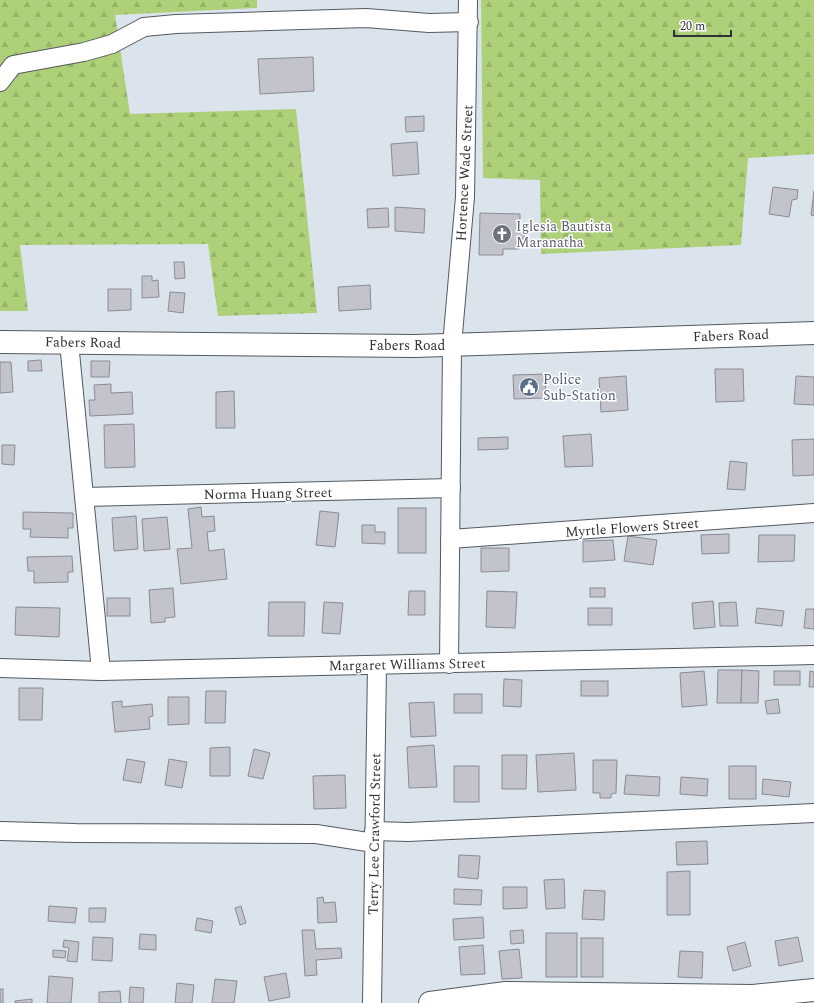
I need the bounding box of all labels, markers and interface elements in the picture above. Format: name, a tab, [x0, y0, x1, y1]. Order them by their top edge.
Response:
scale bar	[674, 12, 731, 38]
text: 20 m	[680, 17, 705, 36]
street label: Hortence Wade Street	[450, 104, 479, 242]
place label: Iglesia Bautista Maranatha	[516, 216, 612, 253]
church icon: Iglesia Bautista Maranatha	[491, 223, 513, 245]
street label: Fabers Road	[692, 324, 770, 347]
street label: Fabers Road	[45, 331, 122, 354]
street label: Fabers Road	[369, 335, 445, 356]
place label: Police Sub-Station	[543, 369, 616, 406]
public building icon: Police Sub-Station	[518, 376, 540, 398]
street label: Norma Huang Street	[204, 482, 333, 505]
street label: Myrtle Flowers Street	[564, 512, 700, 543]
street label: Margaret Williams Street	[328, 653, 486, 676]
street label: Terry Lee Crawford Street	[363, 753, 386, 915]

